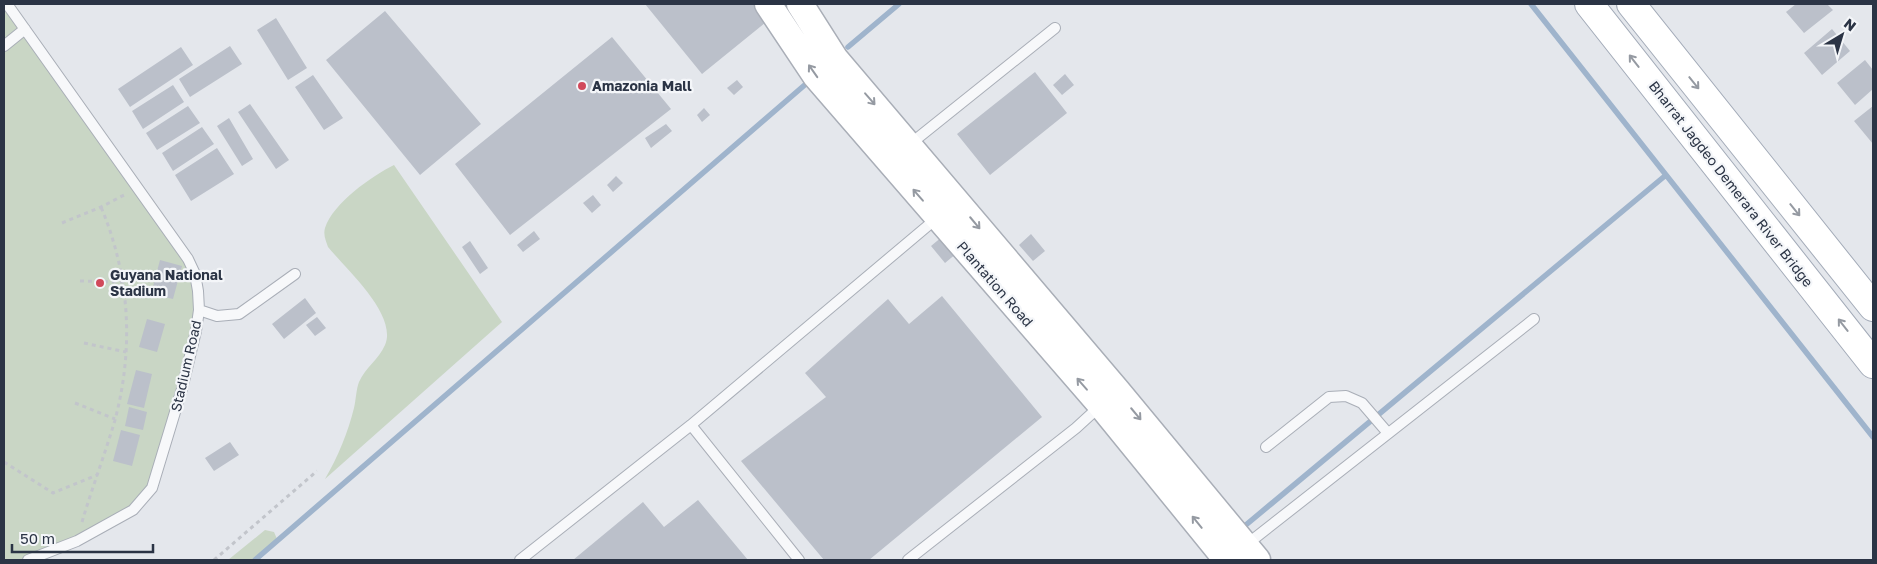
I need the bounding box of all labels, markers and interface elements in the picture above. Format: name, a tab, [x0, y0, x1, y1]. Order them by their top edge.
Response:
north arrow	[1817, 10, 1867, 60]
text: N	[1841, 14, 1860, 34]
one-way arrow	[1628, 55, 1639, 68]
one-way arrow	[808, 64, 818, 78]
one-way arrow	[1689, 76, 1699, 90]
place label: Amazonia Mall	[592, 77, 692, 94]
street label: Bharrat Jagdeo Demerara River Bridge	[1646, 77, 1817, 290]
marker: Amazonia Mall	[576, 80, 588, 92]
one-way arrow	[864, 93, 876, 106]
one-way arrow	[913, 188, 924, 201]
one-way arrow	[1790, 203, 1801, 216]
one-way arrow	[970, 216, 981, 229]
street label: Plantation Road	[954, 238, 1037, 330]
place label: Guyana National Stadium	[110, 266, 223, 299]
marker: Guyana National Stadium	[94, 277, 106, 289]
street label: Stadium Road	[167, 319, 204, 413]
one-way arrow	[1838, 319, 1849, 332]
one-way arrow	[1076, 377, 1088, 390]
one-way arrow	[1131, 408, 1142, 421]
one-way arrow	[1191, 516, 1202, 529]
scale bar	[12, 522, 154, 554]
text: 50 m	[20, 529, 55, 547]

